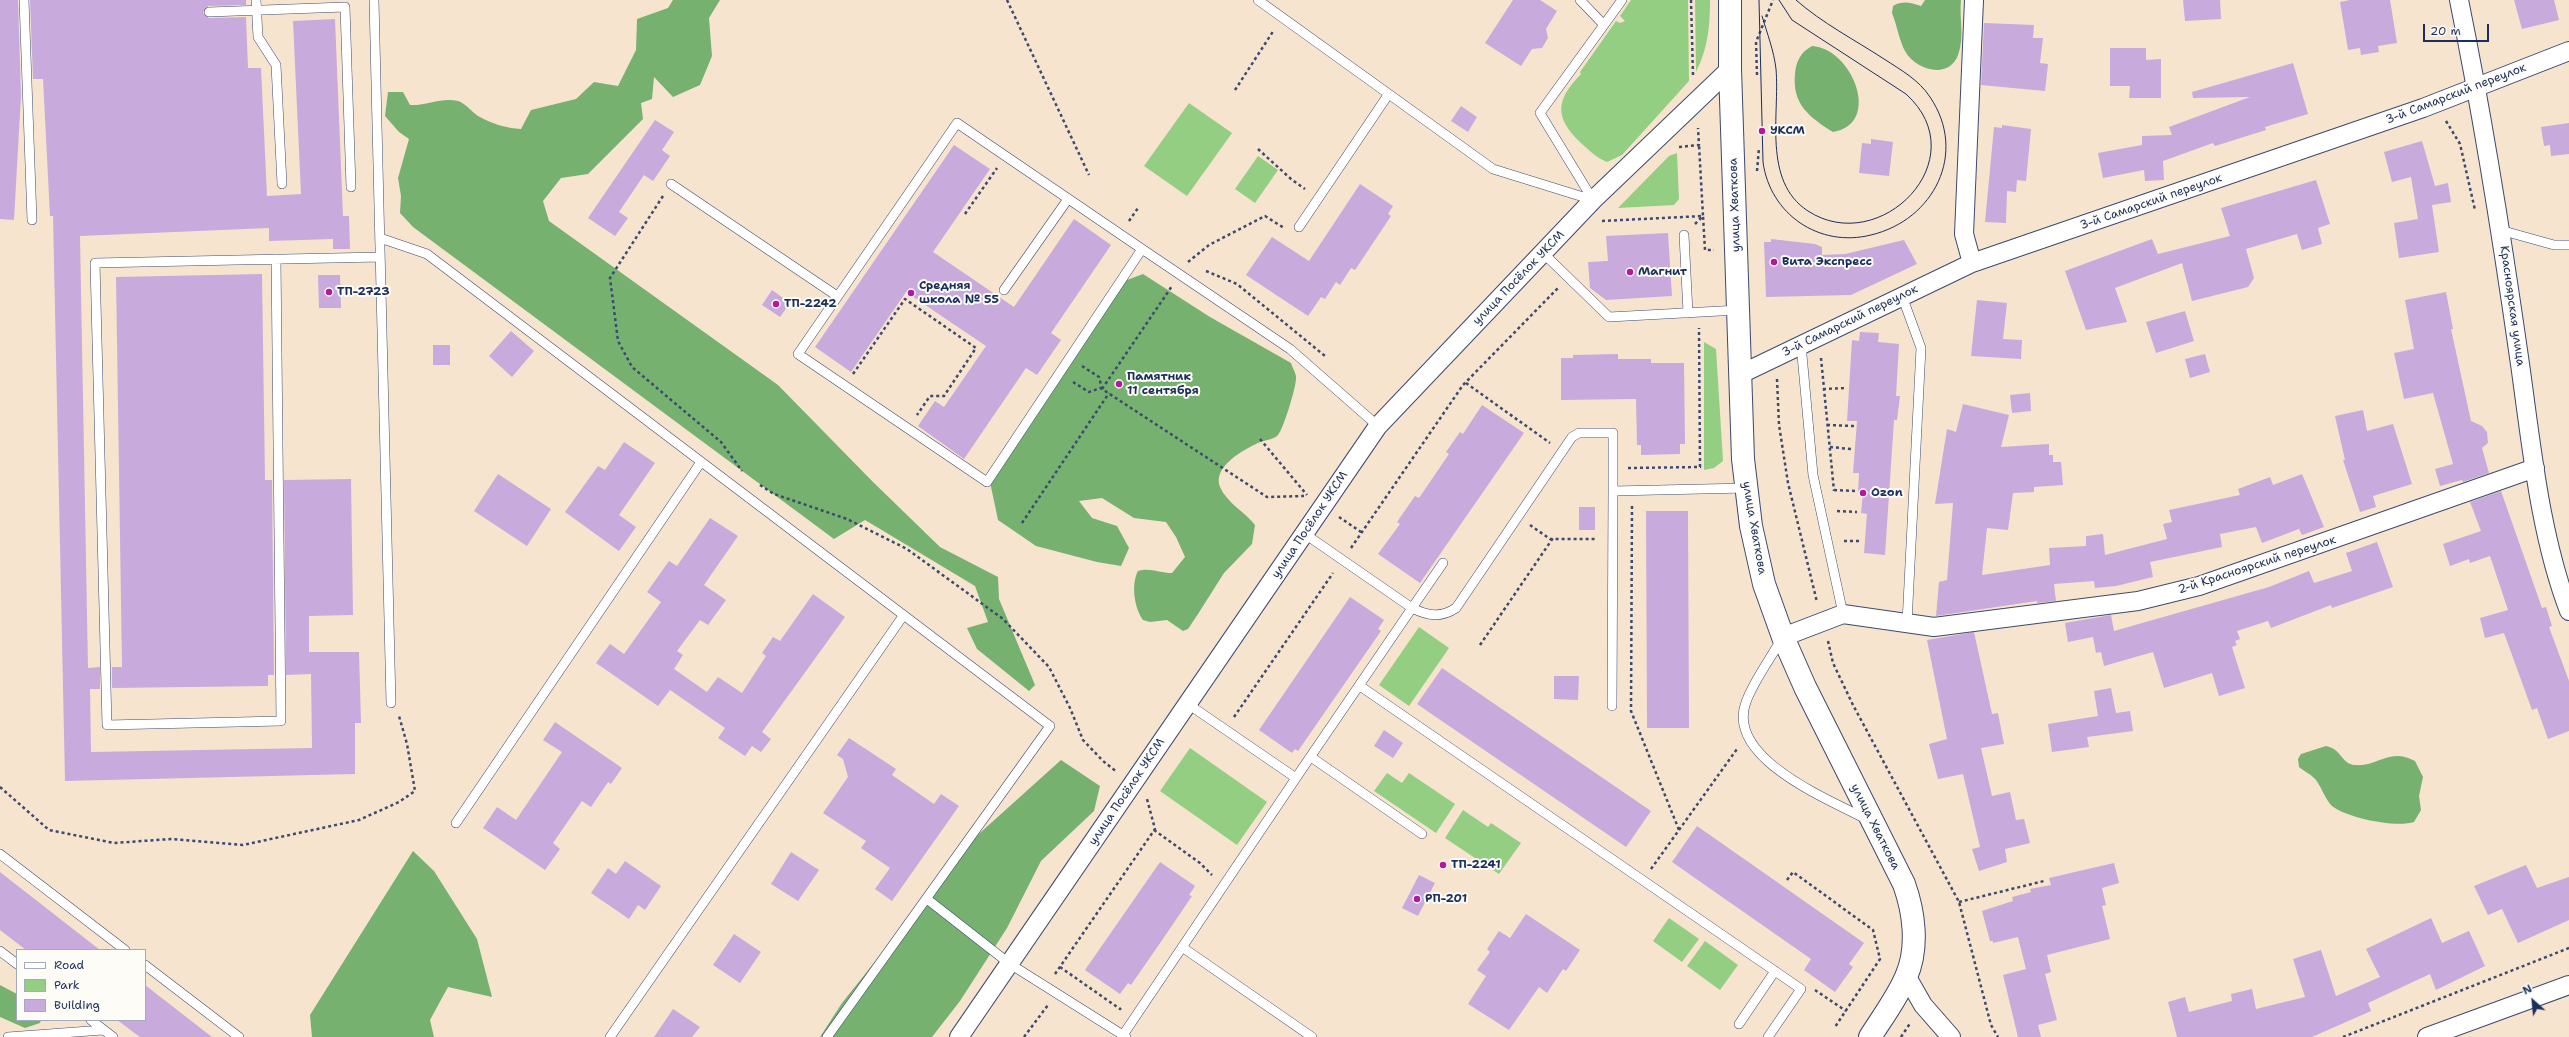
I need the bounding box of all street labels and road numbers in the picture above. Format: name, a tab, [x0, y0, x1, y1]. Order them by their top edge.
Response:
street label: 3-й Самарский переулок	[2384, 61, 2528, 127]
street label: улица Хваткова	[1726, 158, 1744, 252]
street label: 3-й Самарский переулок	[2078, 171, 2224, 233]
street label: улица Посёлок УКСМ	[1470, 228, 1568, 328]
street label: Красноярская улица	[2496, 245, 2528, 367]
street label: 3-й Самарский переулок	[1780, 282, 1920, 360]
street label: улица Посёлок УКСМ	[1269, 469, 1351, 581]
street label: улица Хваткова	[1739, 480, 1769, 576]
street label: 2-й Красноярский переулок	[2176, 533, 2338, 597]
street label: улица Посёлок УКСМ	[1086, 736, 1168, 848]
street label: улица Хваткова	[1847, 782, 1903, 872]

